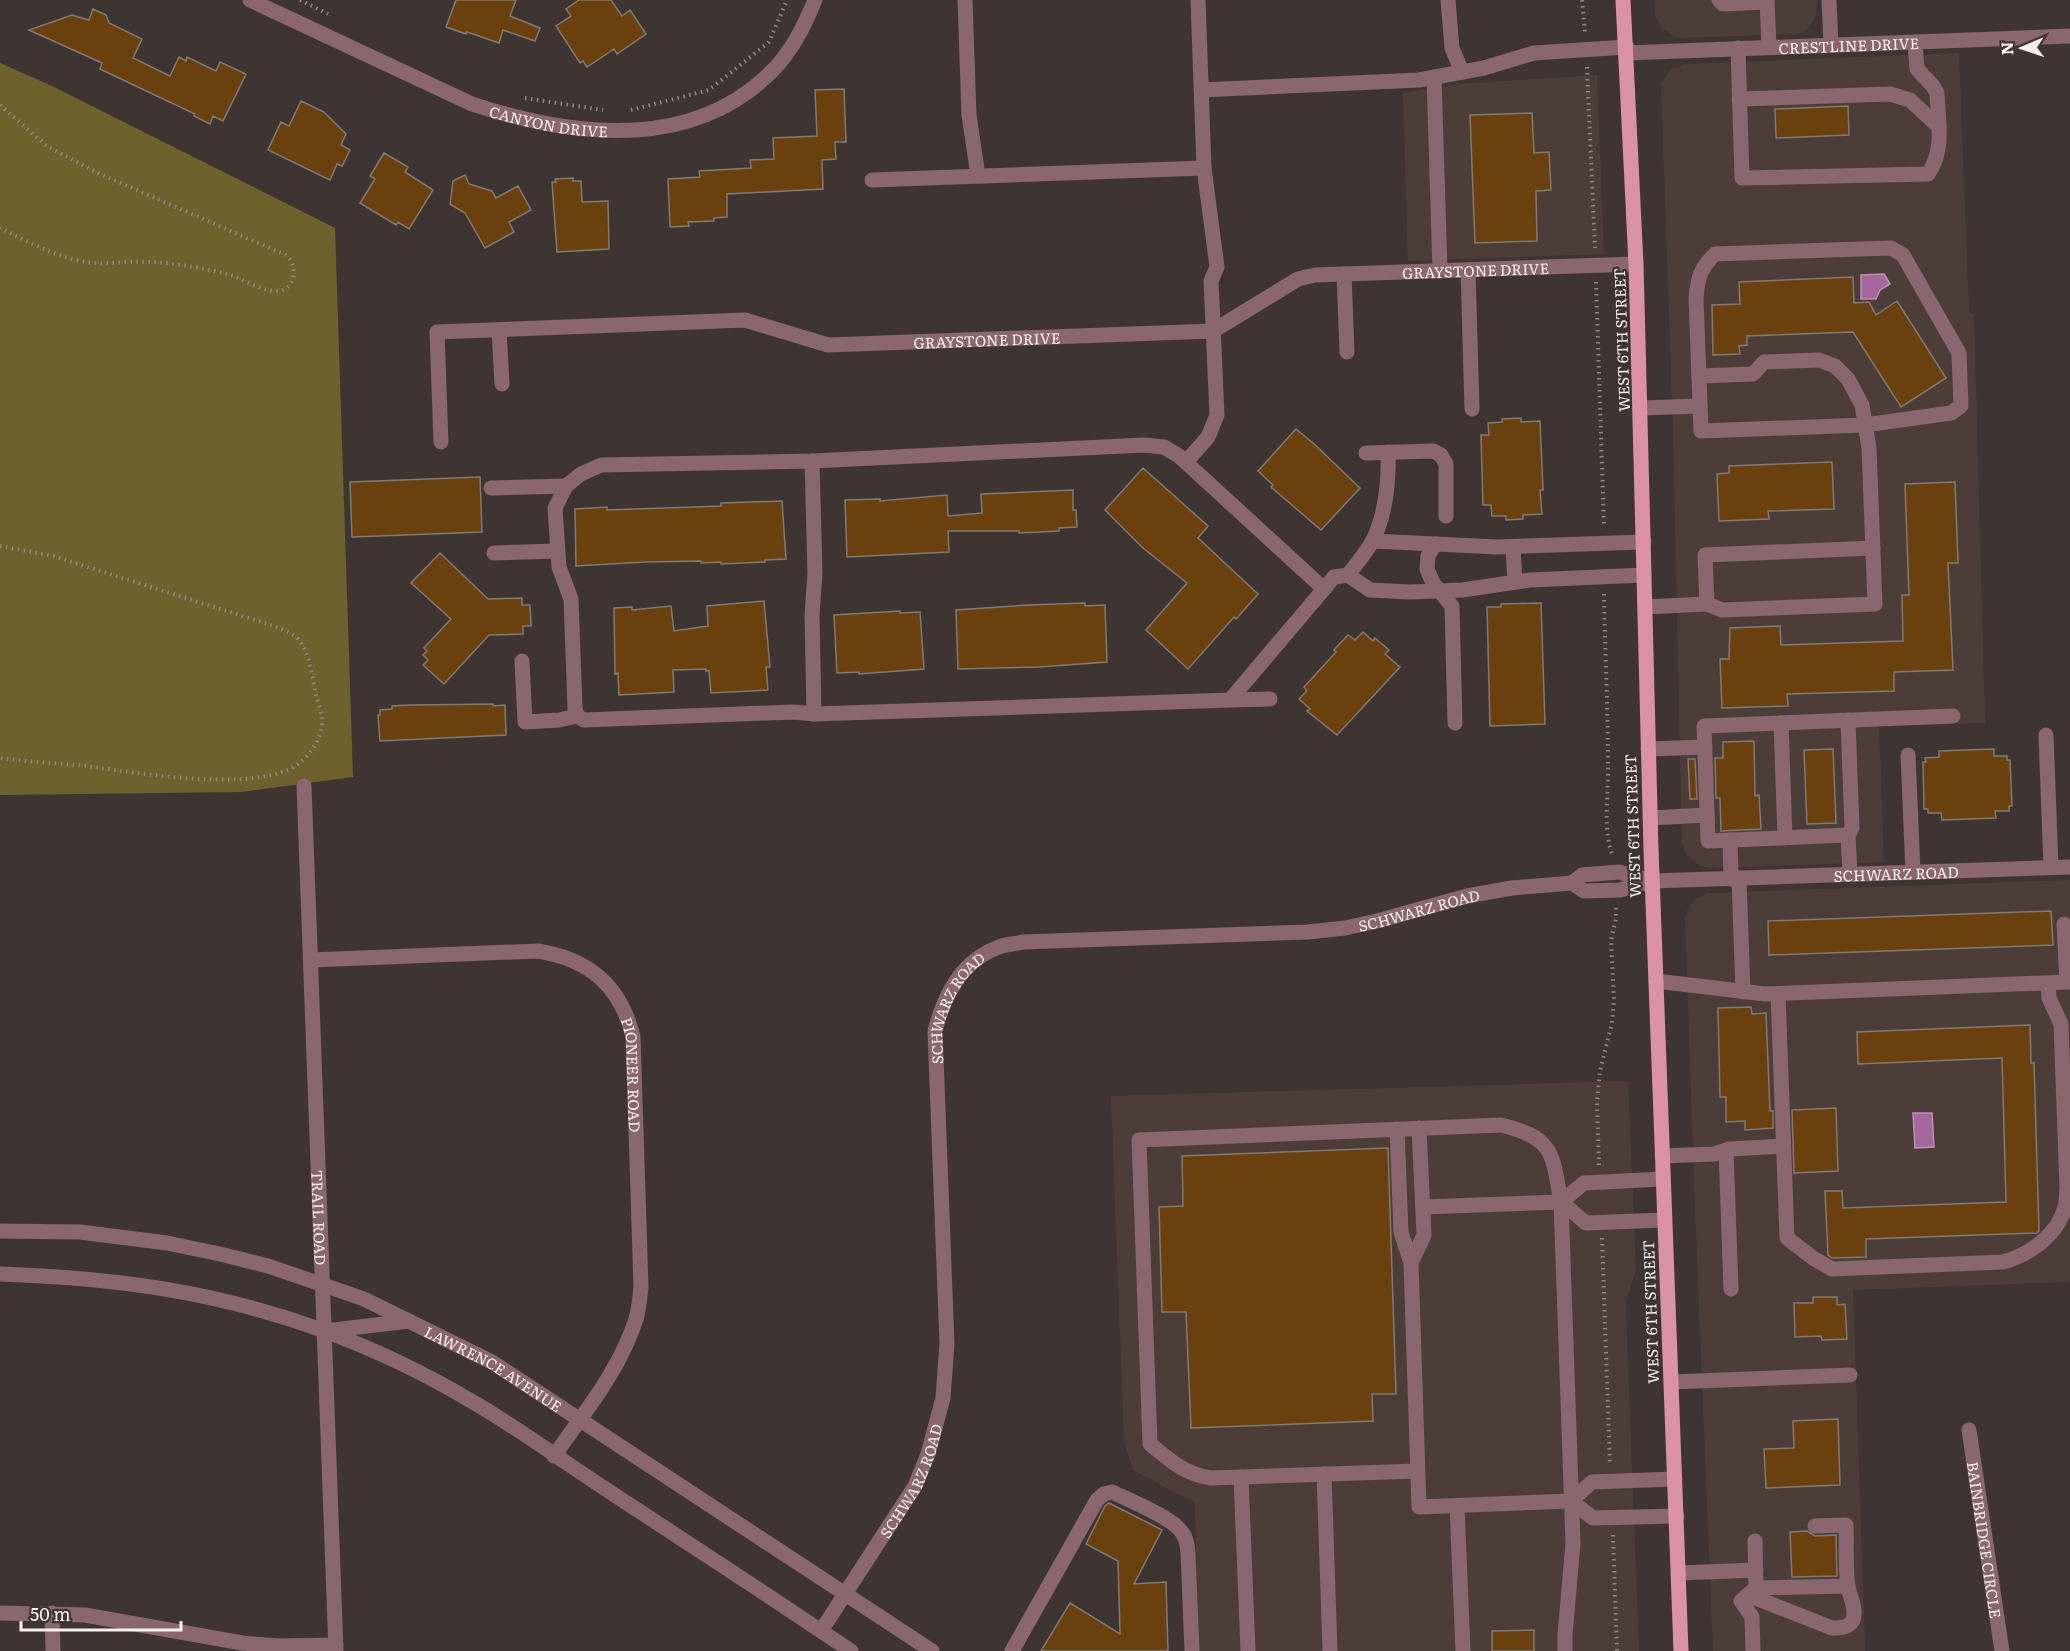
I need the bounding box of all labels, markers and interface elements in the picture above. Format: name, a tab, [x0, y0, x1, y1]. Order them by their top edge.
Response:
north arrow	[1992, 18, 2052, 78]
street label: CRESTLINE DRIVE	[1778, 30, 1920, 59]
text: N	[1994, 41, 2018, 56]
street label: CANYON DRIVE	[487, 99, 608, 142]
street label: GRAYSTONE DRIVE	[1402, 255, 1549, 284]
street label: WEST 6TH STREET	[1607, 268, 1635, 412]
street label: GRAYSTONE DRIVE	[913, 325, 1061, 353]
street label: WEST 6TH STREET	[1618, 754, 1646, 898]
street label: SCHWARZ ROAD	[1833, 859, 1959, 886]
street label: SCHWARZ ROAD	[1356, 882, 1481, 936]
street label: SCHWARZ ROAD	[924, 946, 989, 1065]
street label: PIONEER ROAD	[616, 1014, 648, 1133]
street label: TRAIL ROAD	[307, 1170, 333, 1266]
street label: WEST 6TH STREET	[1636, 1240, 1664, 1384]
street label: LAWRENCE AVENUE	[421, 1319, 567, 1417]
street label: SCHWARZ ROAD	[873, 1421, 947, 1542]
street label: BAINBRIDGE CIRCLE	[1962, 1460, 2008, 1620]
scale bar	[21, 1594, 182, 1632]
text: 50 m	[30, 1600, 71, 1627]

